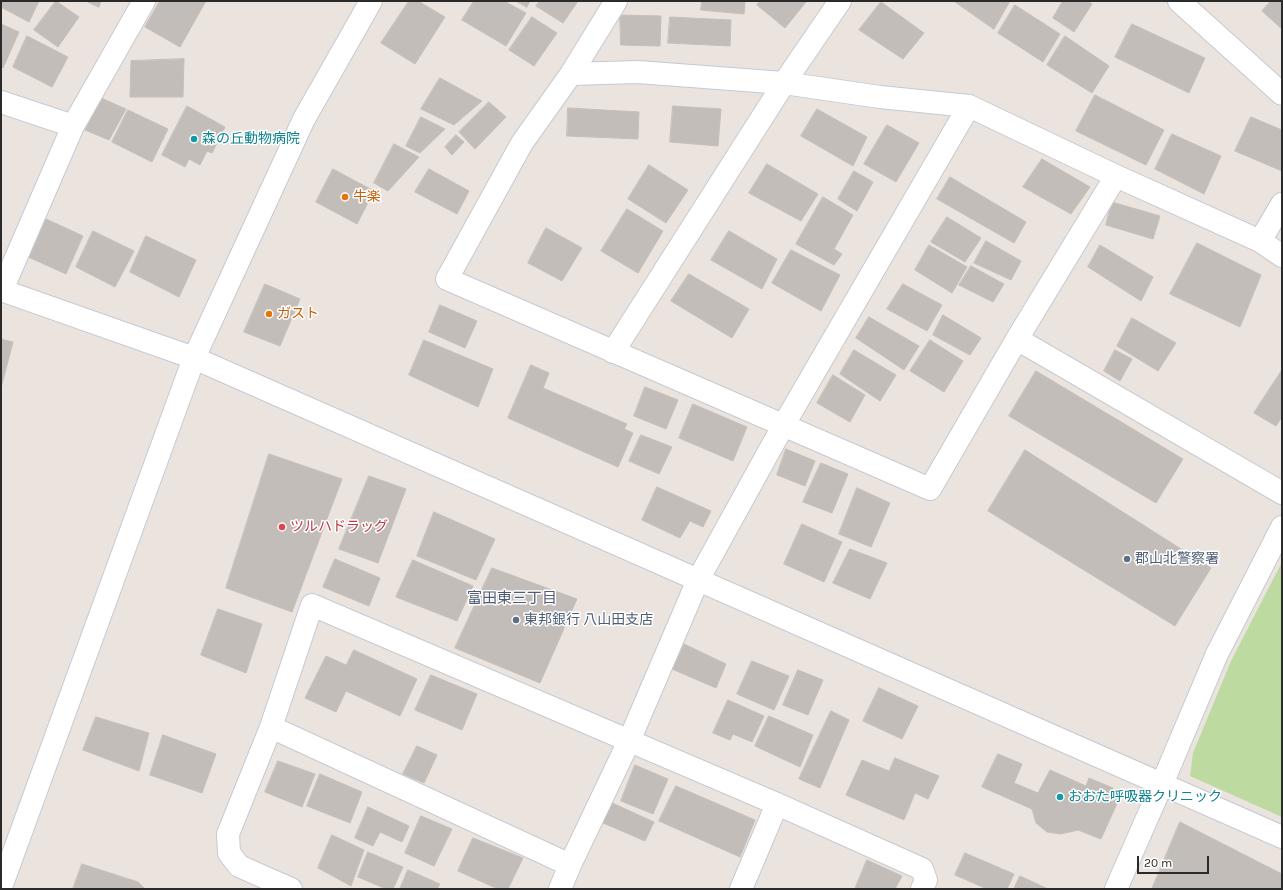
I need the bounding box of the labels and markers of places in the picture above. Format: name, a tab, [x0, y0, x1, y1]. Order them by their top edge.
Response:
place label: 森の丘動物病院	[202, 131, 300, 147]
marker: 森の丘動物病院	[189, 134, 199, 144]
place label: 牛楽	[353, 189, 381, 205]
marker: 牛楽	[340, 192, 350, 202]
place label: ガスト	[277, 306, 319, 322]
marker: ガスト	[264, 309, 274, 319]
place label: ツルハドラッグ	[290, 519, 388, 535]
marker: ツルハドラッグ	[277, 522, 287, 532]
place label: 郡山北警察署	[1135, 551, 1219, 567]
marker: 郡山北警察署	[1122, 554, 1132, 564]
place label: 東邦銀行 八山田支店	[524, 612, 653, 628]
marker: 東邦銀行 八山田支店	[511, 615, 521, 625]
place label: おおた呼吸器クリニック	[1068, 789, 1222, 805]
marker: おおた呼吸器クリニック	[1055, 792, 1065, 802]

